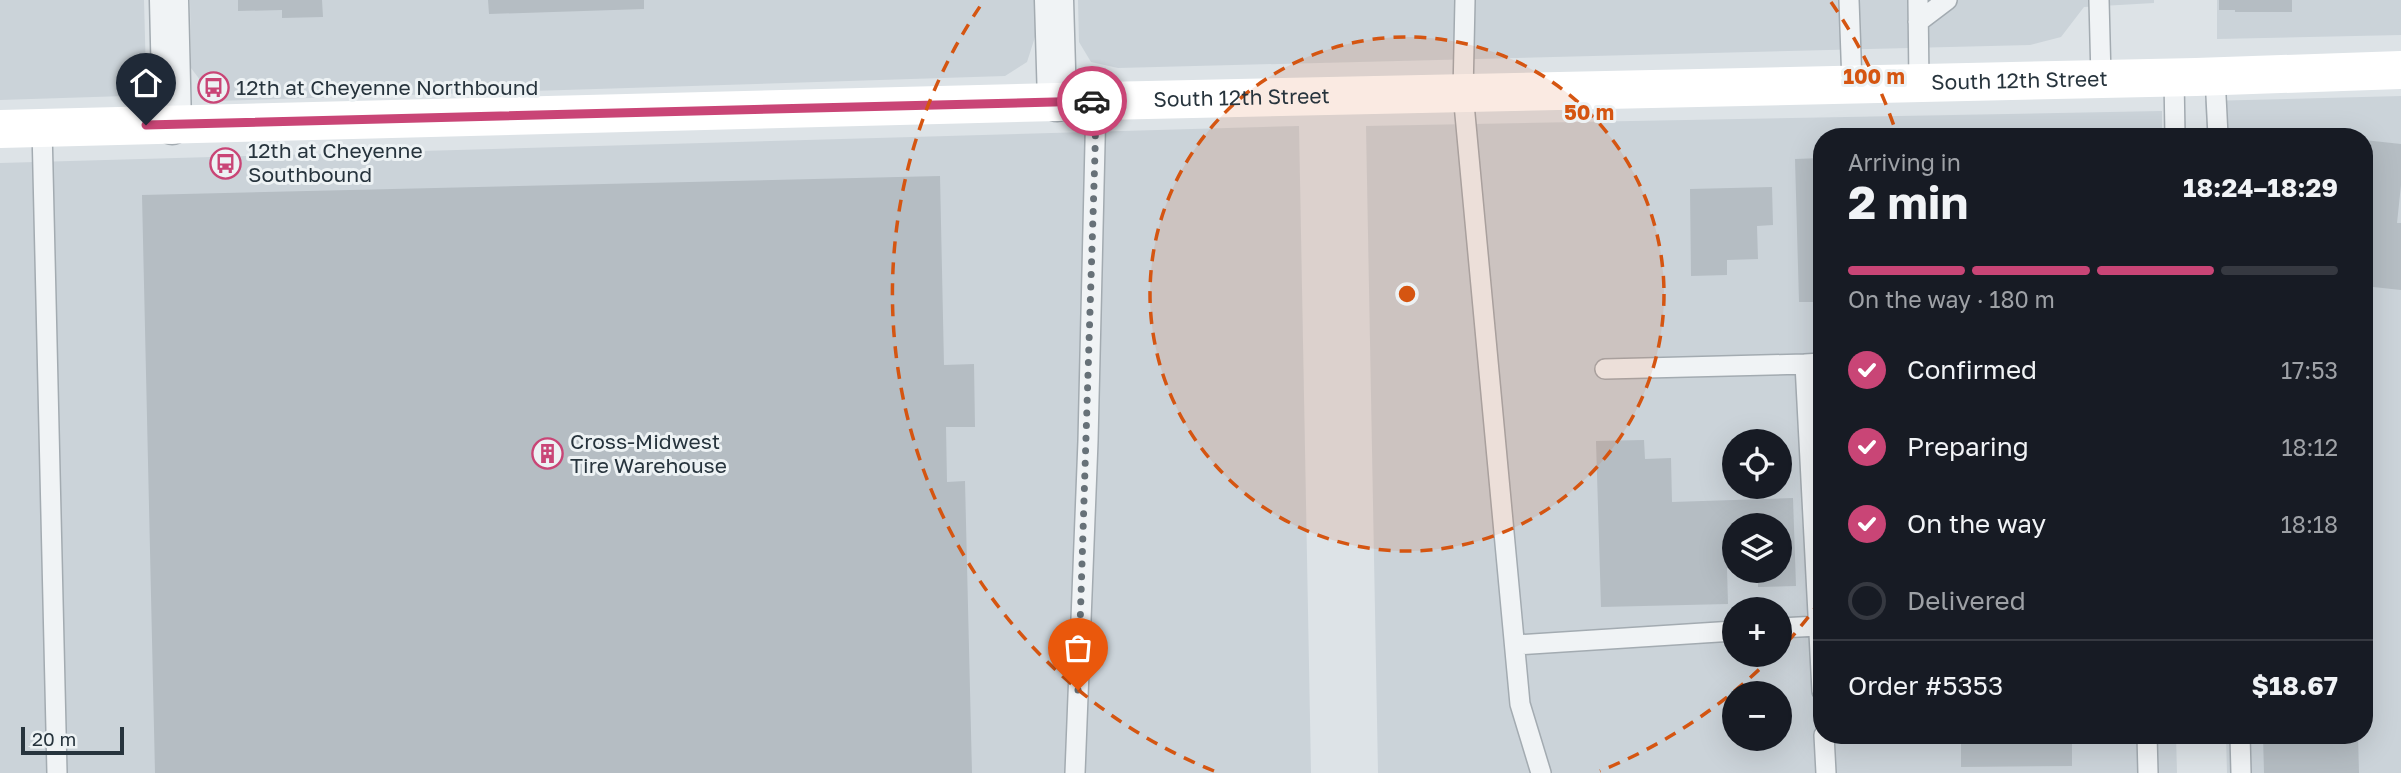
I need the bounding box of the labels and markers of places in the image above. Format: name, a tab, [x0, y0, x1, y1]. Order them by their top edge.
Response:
pin	[116, 53, 176, 125]
bus stop icon: 12th at Cheyenne Northbound	[196, 71, 230, 105]
place label: 12th at Cheyenne Northbound	[236, 74, 539, 100]
place label: 12th at Cheyenne Southbound	[248, 137, 423, 187]
bus stop icon: 12th at Cheyenne Southbound	[208, 146, 242, 180]
centre of rings	[1395, 282, 1419, 306]
place label: Cross-Midwest Tire Warehouse	[570, 428, 727, 478]
building icon: Cross-Midwest Tire Warehouse	[530, 437, 564, 471]
pin	[1048, 618, 1108, 690]

